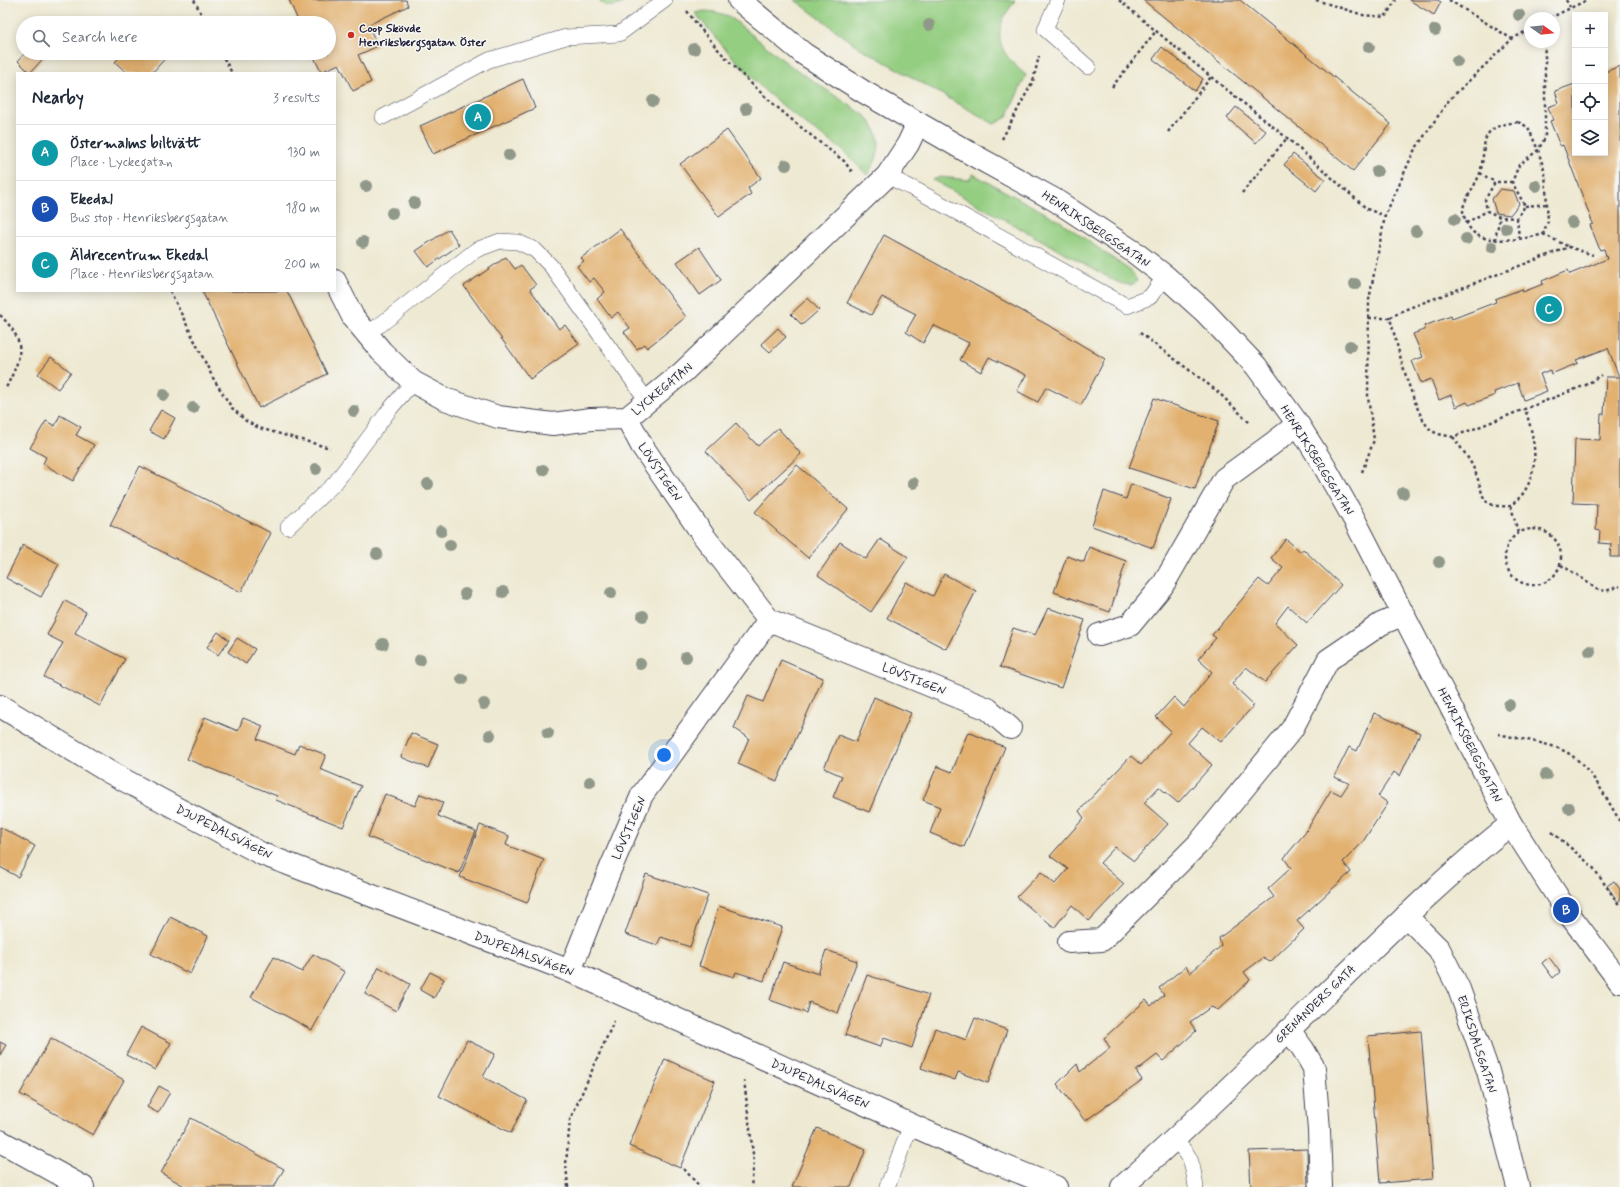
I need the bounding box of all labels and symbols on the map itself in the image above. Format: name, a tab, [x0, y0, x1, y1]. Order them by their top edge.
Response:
north arrow	[1524, 12, 1560, 48]
place label: Coop Skövde Henriksbergsgatan Öster	[359, 21, 486, 52]
marker: Coop Skövde Henriksbergsgatan Öster	[346, 30, 356, 40]
pin: A	[465, 102, 491, 132]
street label: HENRIKSBERGSGATAN	[1038, 188, 1153, 272]
pin: C	[1536, 294, 1562, 324]
street label: LYCKEGATAN	[629, 360, 696, 420]
street label: HENRIKSBERGSGATAN	[1276, 402, 1357, 519]
street label: LÖVSTIGEN	[634, 440, 685, 505]
street label: LÖVSTIGEN	[879, 660, 948, 700]
street label: HENRIKSBERGSGATAN	[1433, 685, 1505, 806]
your location	[654, 745, 674, 765]
street label: LÖVSTIGEN	[609, 794, 651, 863]
street label: DJUPEDALSVÄGEN	[173, 802, 274, 864]
pin: B	[1553, 895, 1579, 925]
street label: DJUPEDALSVÄGEN	[471, 928, 576, 981]
street label: GRENANDERS GATA	[1272, 962, 1360, 1048]
street label: ERIKSDALSGATAN	[1453, 993, 1500, 1096]
street label: DJUPEDALSVÄGEN	[768, 1056, 871, 1114]

